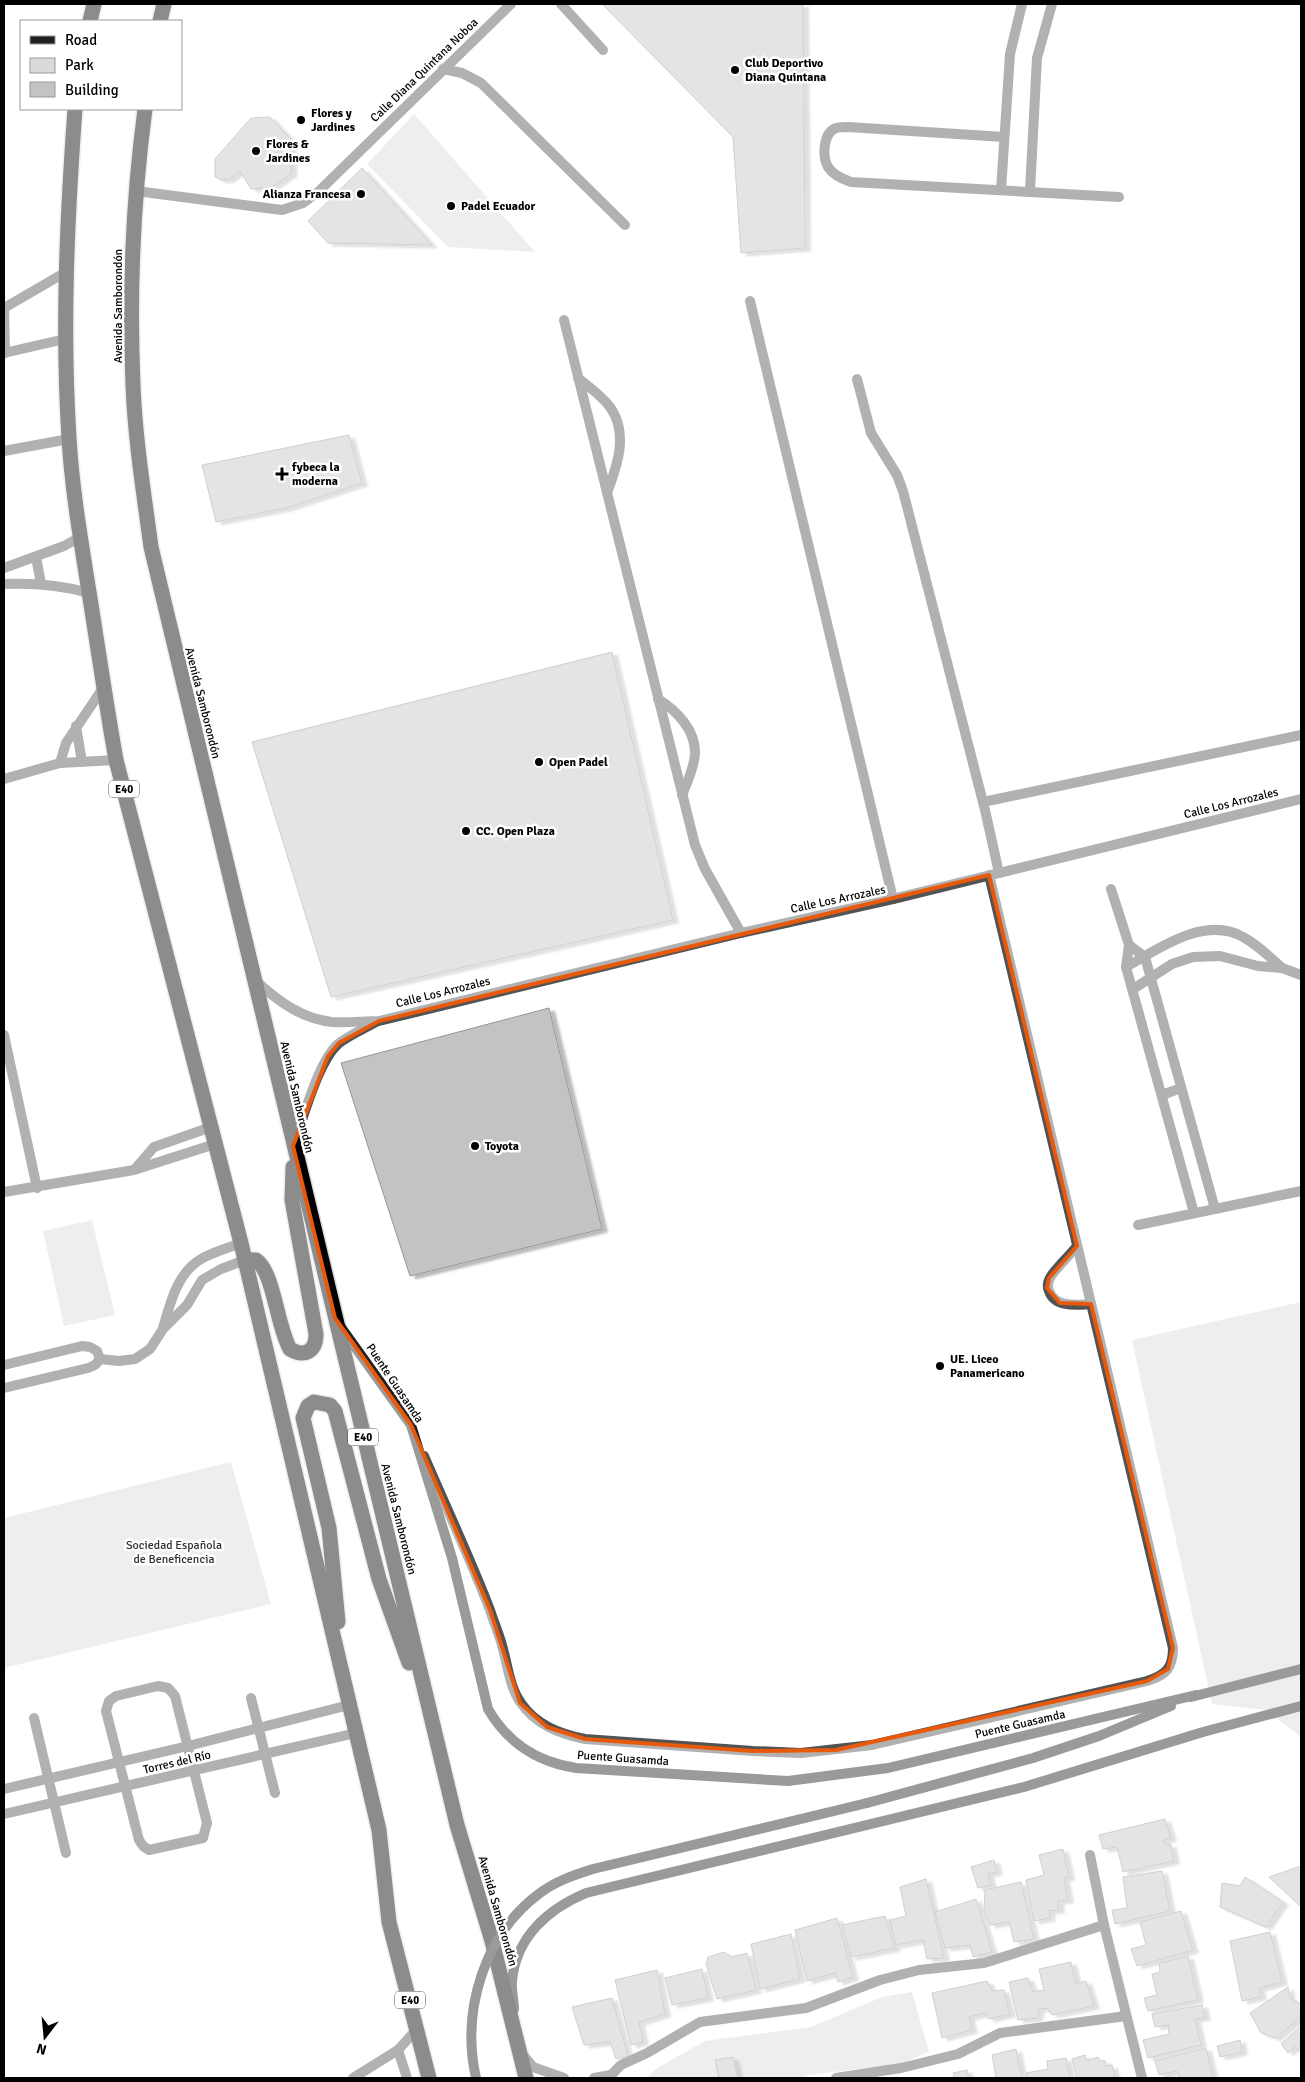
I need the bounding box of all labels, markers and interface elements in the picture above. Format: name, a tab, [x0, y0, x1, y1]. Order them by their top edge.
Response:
street label: Calle Diana Quintana Noboa	[367, 15, 481, 126]
legend	[20, 20, 182, 110]
text: Road	[65, 31, 97, 49]
text: Park	[65, 56, 94, 74]
place label: Club Deportivo Diana Quintana	[745, 56, 826, 85]
marker: Club Deportivo Diana Quintana	[729, 64, 741, 76]
text: Building	[65, 81, 119, 99]
place label: Flores y Jardines	[311, 106, 356, 135]
marker: Flores y Jardines	[295, 114, 307, 126]
place label: Flores & Jardines	[266, 137, 311, 166]
marker: Flores & Jardines	[250, 145, 262, 157]
place label: Alianza Francesa	[263, 187, 351, 202]
marker: Alianza Francesa	[355, 188, 367, 200]
place label: Padel Ecuador	[461, 199, 536, 214]
marker: Padel Ecuador	[445, 200, 457, 212]
street label: Avenida Samborondón	[111, 249, 126, 363]
place label: fybeca la moderna	[291, 460, 340, 489]
marker: fybeca la moderna	[276, 468, 288, 480]
street label: Avenida Samborondón	[181, 646, 224, 760]
place label: Open Padel	[549, 755, 608, 770]
marker: Open Padel	[533, 756, 545, 768]
road number: E40	[109, 781, 139, 798]
street label: Calle Los Arrozales	[1182, 784, 1280, 822]
place label: CC. Open Plaza	[476, 824, 555, 839]
marker: CC. Open Plaza	[460, 825, 472, 837]
street label: Calle Los Arrozales	[789, 882, 887, 917]
street label: Calle Los Arrozales	[394, 973, 492, 1011]
street label: Avenida Samborondón	[276, 1040, 317, 1155]
place label: Toyota	[485, 1139, 519, 1154]
marker: Toyota	[469, 1140, 481, 1152]
street label: Puente Guasamda	[363, 1341, 427, 1426]
place label: UE. Liceo Panamericano	[950, 1352, 1025, 1381]
marker: UE. Liceo Panamericano	[934, 1360, 946, 1372]
road number: E40	[348, 1428, 378, 1445]
street label: Avenida Samborondón	[377, 1462, 420, 1576]
park label: Sociedad Española de Beneficencia	[126, 1538, 222, 1567]
street label: Puente Guasamda	[974, 1707, 1067, 1742]
street label: Torres del Río	[142, 1747, 212, 1778]
street label: Puente Guasamda	[576, 1748, 669, 1769]
street label: Avenida Samborondón	[475, 1854, 520, 1968]
road number: E40	[395, 1992, 425, 2008]
north arrow	[20, 2012, 70, 2062]
text: N	[35, 2040, 49, 2059]

